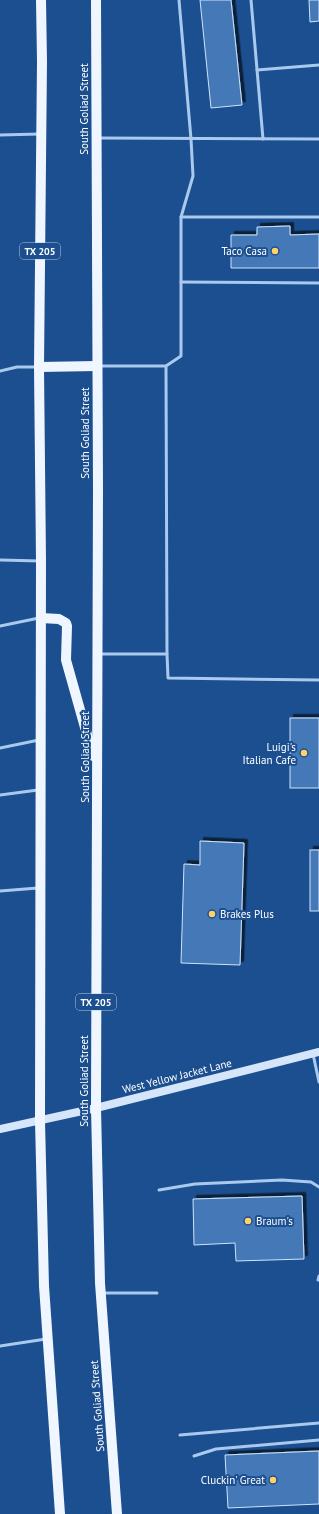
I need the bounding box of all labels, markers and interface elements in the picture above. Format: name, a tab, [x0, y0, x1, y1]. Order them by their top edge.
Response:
street label: South Goliad Street	[77, 63, 91, 155]
road number: TX 205	[20, 243, 60, 259]
place label: Taco Casa	[221, 244, 267, 258]
marker: Taco Casa	[270, 246, 280, 256]
street label: South Goliad Street	[78, 387, 92, 479]
street label: South Goliad Street	[78, 711, 92, 803]
place label: Luigi's Italian Cafe	[243, 740, 296, 767]
marker: Luigi's Italian Cafe	[299, 748, 309, 758]
place label: Brakes Plus	[220, 907, 274, 921]
marker: Brakes Plus	[207, 909, 217, 919]
road number: TX 205	[76, 994, 116, 1010]
street label: South Goliad Street	[77, 1035, 91, 1127]
street label: West Yellow Jacket Lane	[121, 1056, 234, 1096]
place label: Braum's	[256, 1214, 293, 1228]
marker: Braum's	[243, 1216, 253, 1226]
street label: South Goliad Street	[87, 1360, 107, 1452]
place label: Cluckin' Great	[201, 1473, 265, 1487]
marker: Cluckin' Great	[268, 1475, 278, 1485]

